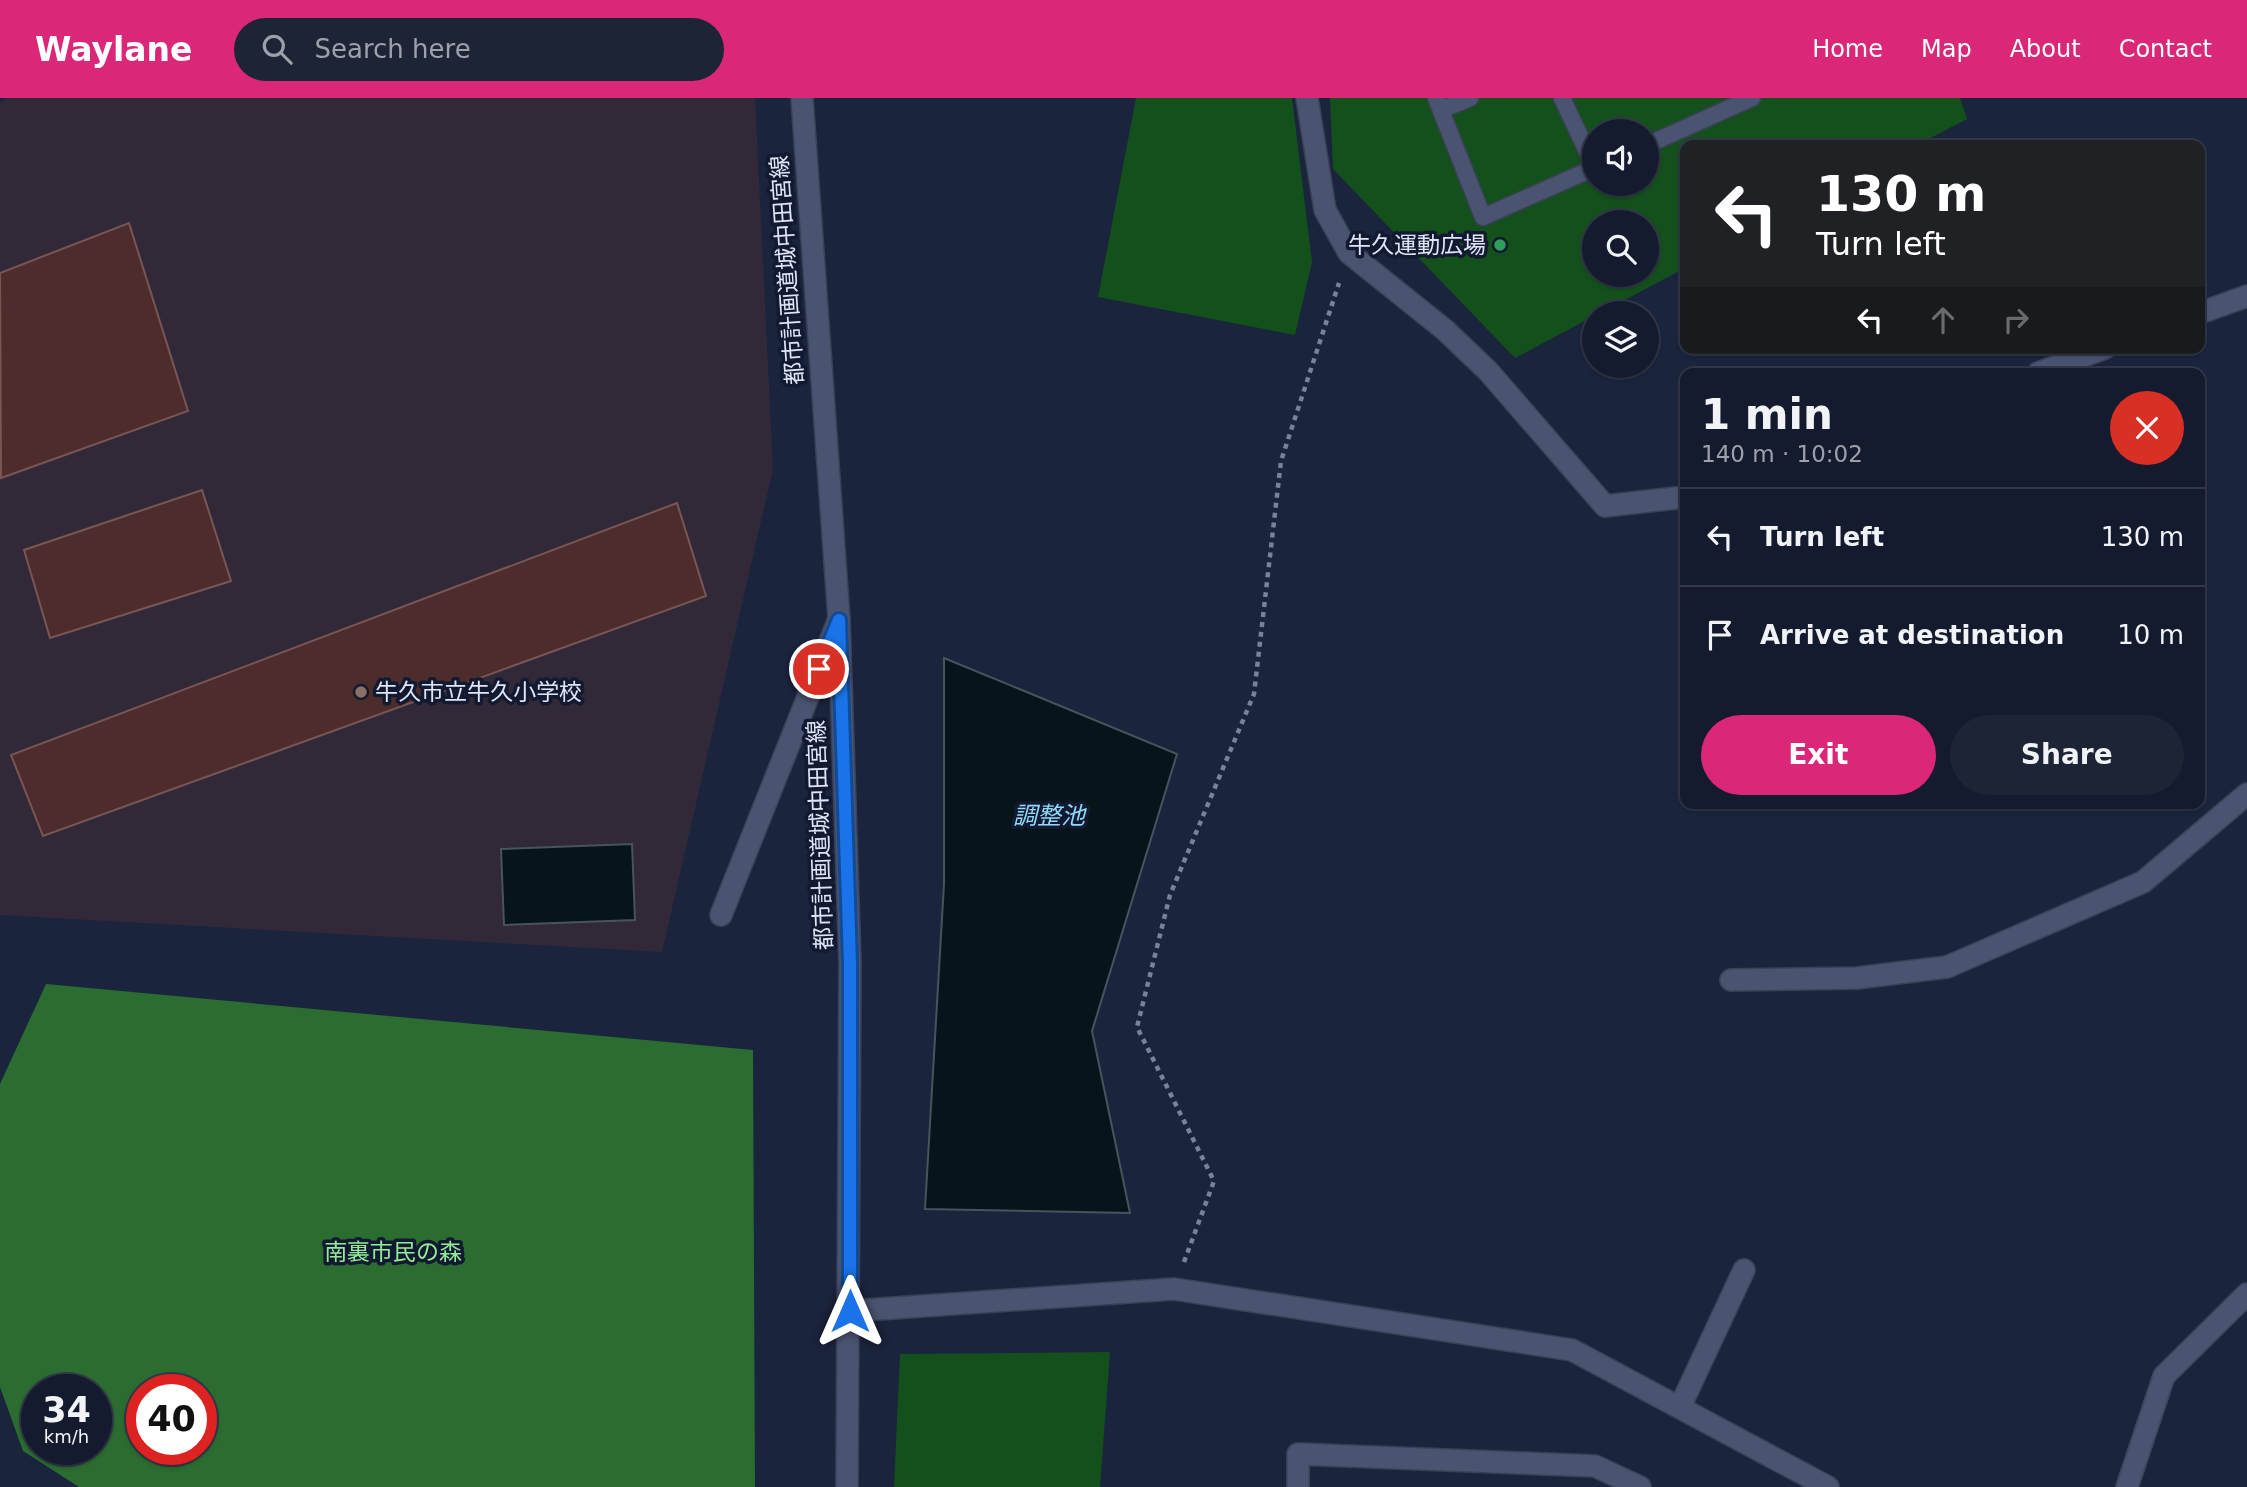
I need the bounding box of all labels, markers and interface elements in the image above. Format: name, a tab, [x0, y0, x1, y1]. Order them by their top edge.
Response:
search box	[234, 18, 724, 81]
text: Waylane	[35, 30, 192, 69]
icon: search	[258, 30, 296, 68]
text: Search here	[314, 34, 471, 64]
text: Home	[1812, 35, 1883, 63]
text: Map	[1921, 35, 1972, 63]
text: About	[2010, 35, 2081, 63]
text: Contact	[2119, 35, 2212, 63]
map controls	[1582, 119, 1659, 378]
button: sound	[1582, 119, 1659, 196]
street label: 都市計画道城中田宮線	[766, 154, 808, 386]
text: 130 m	[1816, 166, 1986, 223]
icon: left	[1701, 168, 1792, 259]
button: search	[1582, 210, 1659, 287]
text: Turn left	[1816, 225, 1946, 263]
place label: 牛久運動広場	[1348, 232, 1486, 258]
marker: 牛久運動広場	[1492, 237, 1508, 253]
button: layers	[1582, 301, 1659, 378]
icon: left	[1851, 301, 1889, 339]
icon: ahead	[1924, 301, 1962, 339]
icon: right	[1997, 301, 2035, 339]
text: 1 min	[1701, 390, 1833, 439]
button: close	[2110, 391, 2184, 465]
text: 140 m · 10:02	[1701, 441, 1863, 467]
icon: left	[1701, 518, 1739, 556]
text: Turn left	[1760, 522, 1884, 552]
text: 130 m	[2101, 522, 2184, 552]
icon: arrive	[1701, 616, 1739, 654]
text: Arrive at destination	[1760, 620, 2064, 650]
text: 10 m	[2117, 620, 2184, 650]
pin	[789, 639, 849, 699]
icon: arrive	[800, 650, 838, 688]
place label: 牛久市立牛久小学校	[375, 679, 582, 705]
marker: 牛久市立牛久小学校	[353, 684, 369, 700]
button: Exit	[1701, 715, 1936, 795]
button: Share	[1950, 715, 2184, 795]
street label: 都市計画道城中田宮線	[803, 720, 837, 950]
water label: 調整池	[1013, 802, 1087, 830]
park label: 南裏市民の森	[324, 1239, 462, 1265]
position arrow	[813, 1274, 887, 1348]
speed limit sign: 40	[126, 1374, 217, 1465]
text: 34	[42, 1390, 91, 1430]
text: km/h	[44, 1426, 89, 1447]

